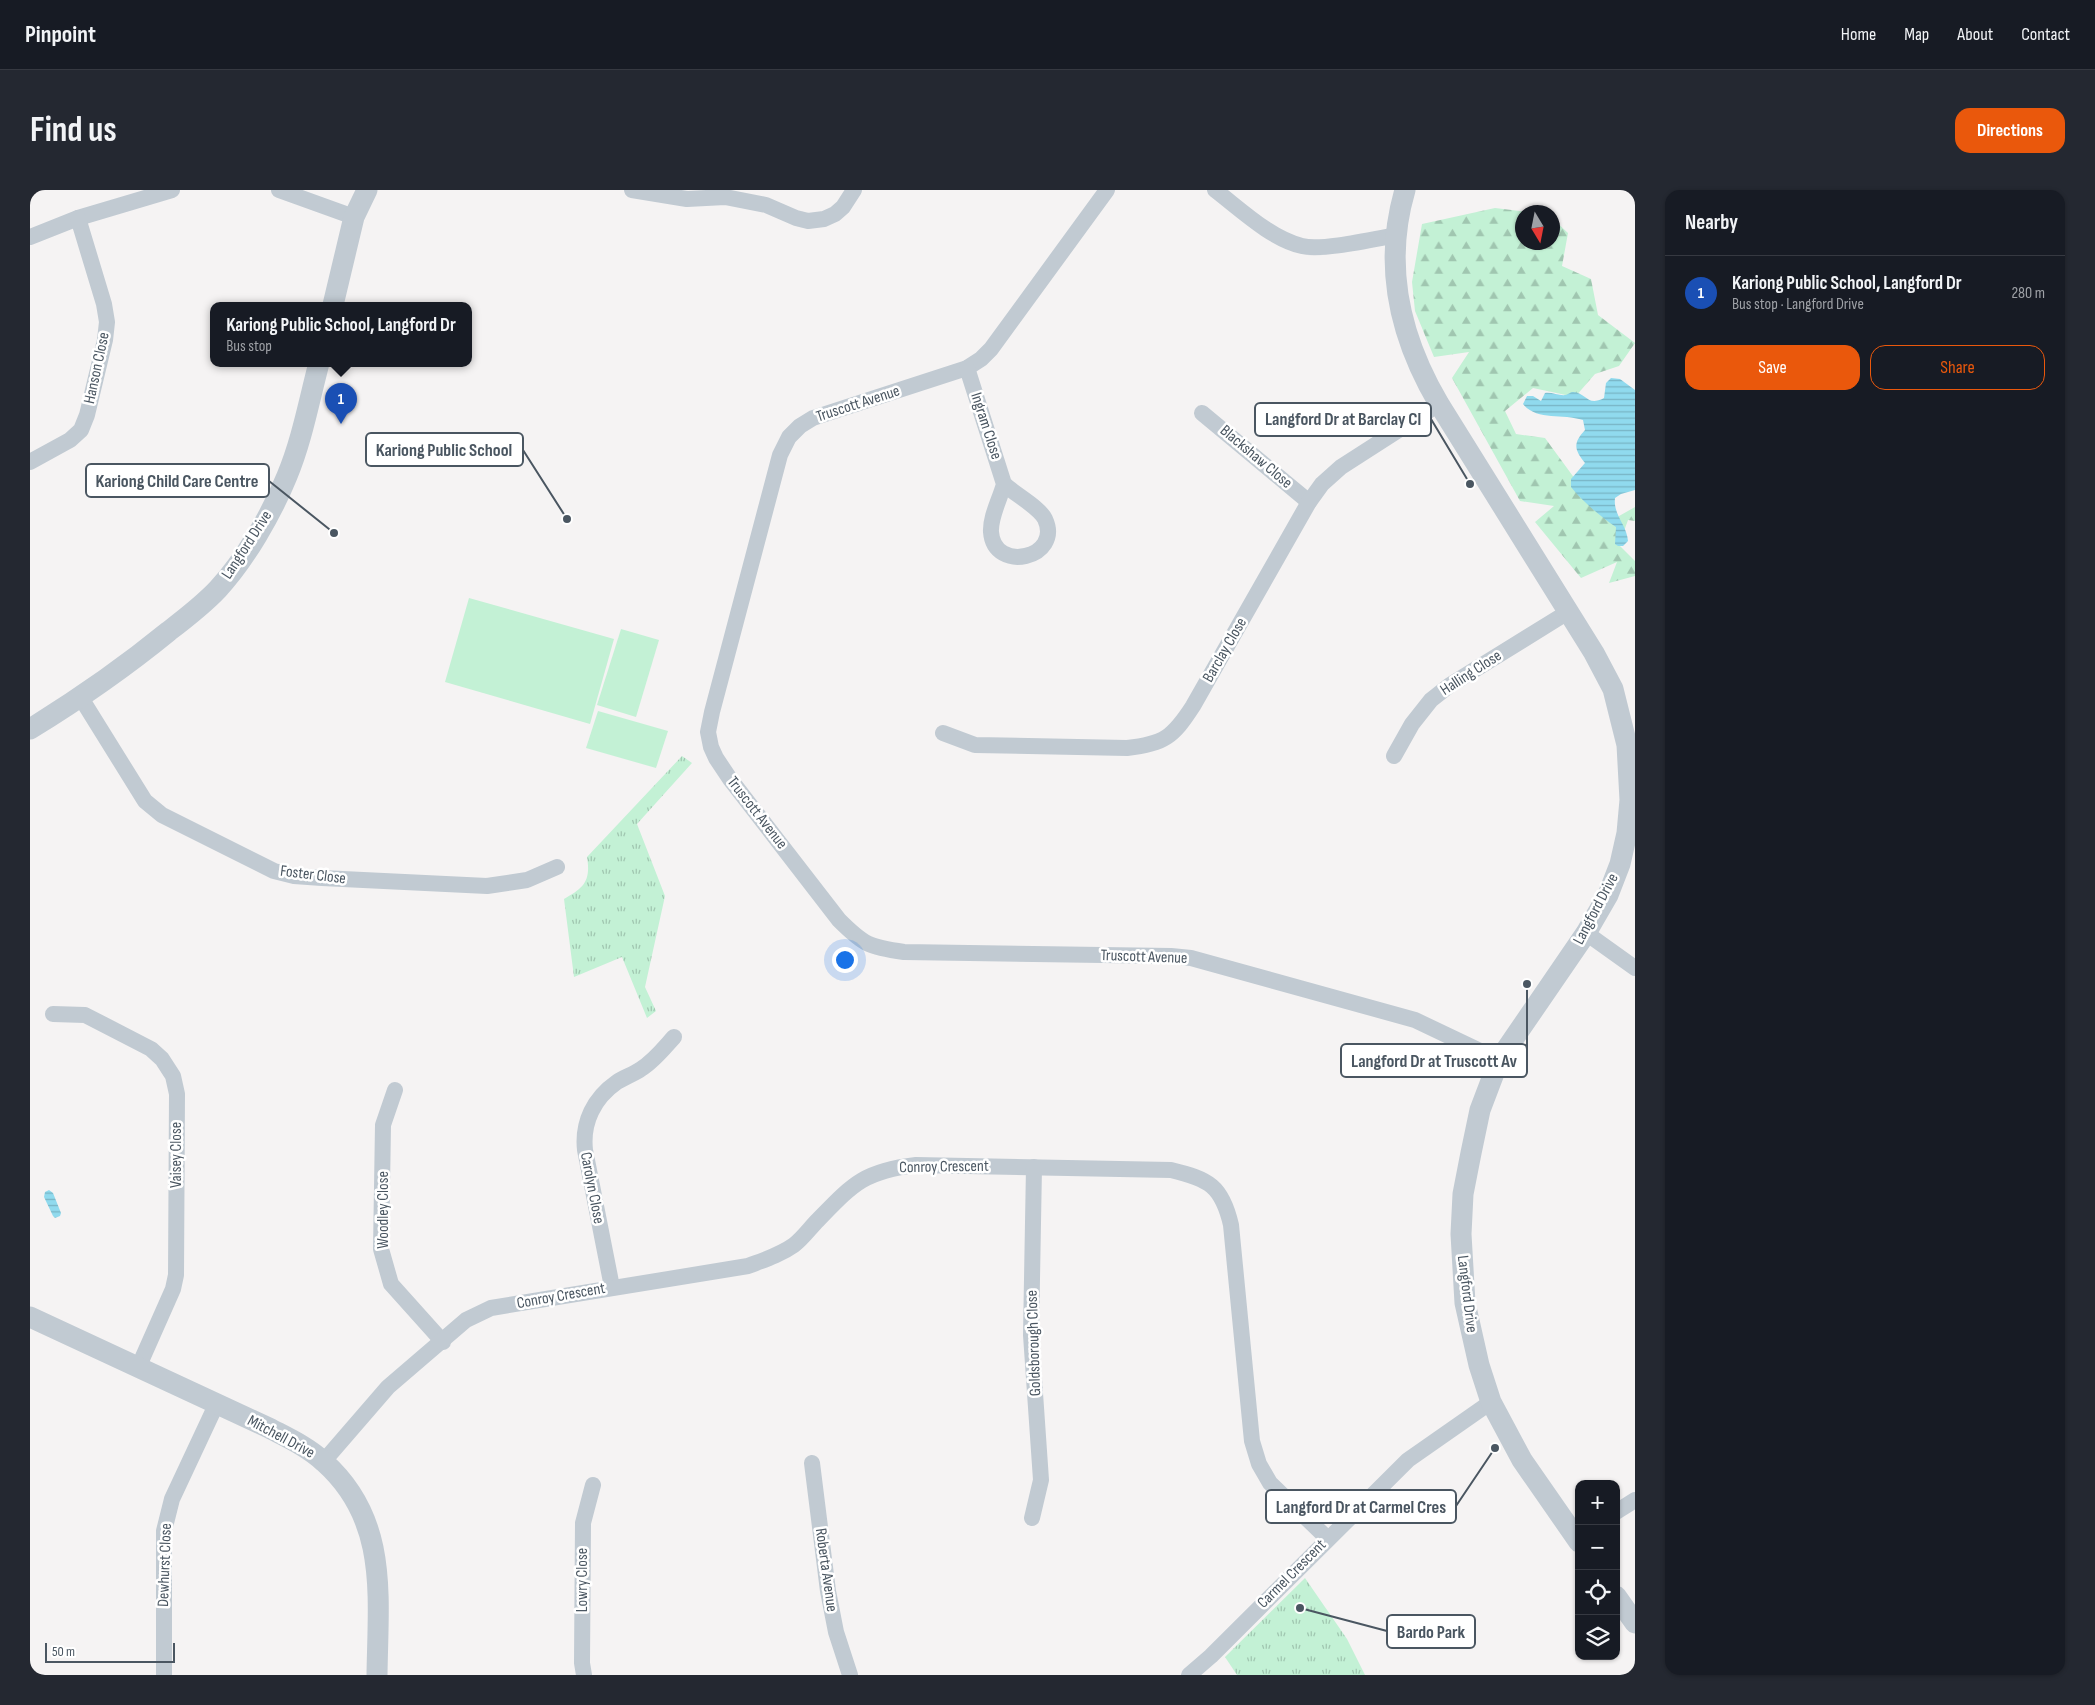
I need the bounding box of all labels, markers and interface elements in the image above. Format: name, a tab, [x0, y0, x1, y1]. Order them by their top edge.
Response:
text: Pinpoint	[25, 20, 96, 49]
text: Home	[1841, 24, 1876, 45]
text: Map	[1904, 24, 1929, 45]
text: About	[1957, 24, 1993, 45]
text: Contact	[2021, 24, 2070, 45]
button: Directions	[1955, 108, 2065, 153]
text: Find us	[30, 109, 117, 152]
north arrow	[1515, 205, 1560, 250]
text: Nearby	[1685, 210, 1738, 235]
text: Kariong Public School, Langford Dr	[1732, 272, 1962, 295]
text: 1	[1698, 284, 1704, 303]
text: 280 m	[2011, 284, 2045, 303]
text: Bus stop · Langford Drive	[1732, 295, 1864, 314]
popup	[210, 302, 472, 367]
text: Kariong Public School, Langford Dr	[226, 314, 456, 337]
street label: Hanson Close	[80, 331, 114, 405]
text: Bus stop	[226, 337, 272, 356]
button: Save	[1685, 345, 1860, 390]
button: Share	[1870, 345, 2045, 390]
street label: Truscott Avenue	[814, 382, 902, 426]
pin: 1	[325, 383, 357, 424]
street label: Ingram Close	[966, 390, 1006, 462]
callout: Langford Dr at Barclay Cl	[1255, 403, 1431, 436]
text: Langford Dr at Barclay Cl	[1265, 409, 1421, 430]
street label: Blackshaw Close	[1216, 421, 1296, 493]
callout: Kariong Public School	[366, 433, 523, 466]
text: Kariong Public School	[376, 440, 512, 461]
callout: Kariong Child Care Centre	[86, 464, 269, 497]
text: Kariong Child Care Centre	[96, 471, 258, 492]
street label: Langford Drive	[218, 507, 276, 583]
street label: Barclay Close	[1199, 614, 1251, 686]
street label: Halling Close	[1437, 646, 1505, 700]
street label: Truscott Avenue	[723, 773, 791, 853]
street label: Foster Close	[279, 862, 347, 888]
street label: Langford Drive	[1569, 870, 1623, 948]
street label: Truscott Avenue	[1100, 946, 1188, 968]
your location	[832, 947, 858, 973]
callout: Langford Dr at Truscott Av	[1341, 1044, 1527, 1077]
text: Langford Dr at Truscott Av	[1351, 1051, 1518, 1072]
street label: Vaisey Close	[167, 1122, 186, 1188]
street label: Carolyn Close	[576, 1150, 608, 1226]
street label: Conroy Crescent	[899, 1157, 989, 1177]
street label: Woodley Close	[374, 1171, 393, 1249]
street label: Langford Drive	[1453, 1254, 1481, 1334]
street label: Conroy Crescent	[515, 1279, 607, 1313]
street label: Goldsborough Close	[1023, 1290, 1045, 1396]
street label: Mitchell Drive	[244, 1411, 318, 1463]
map controls	[1575, 1480, 1620, 1660]
button: +	[1575, 1480, 1620, 1525]
callout: Langford Dr at Carmel Cres	[1266, 1490, 1456, 1523]
text: Langford Dr at Carmel Cres	[1276, 1497, 1446, 1518]
street label: Dewhurst Close	[154, 1523, 176, 1607]
button: −	[1575, 1525, 1620, 1570]
street label: Roberta Avenue	[811, 1527, 841, 1613]
street label: Carmel Crescent	[1254, 1536, 1330, 1612]
street label: Lowry Close	[573, 1548, 592, 1612]
button: locate	[1575, 1570, 1620, 1615]
callout: Bardo Park	[1387, 1615, 1475, 1648]
button: layers	[1575, 1615, 1620, 1660]
text: Bardo Park	[1397, 1622, 1466, 1643]
scale bar	[45, 1640, 175, 1663]
text: 50 m	[52, 1643, 75, 1660]

